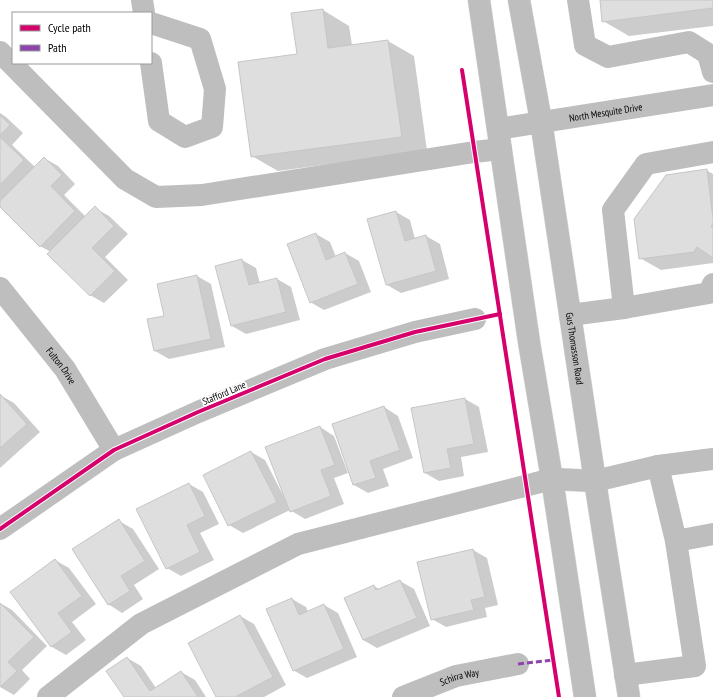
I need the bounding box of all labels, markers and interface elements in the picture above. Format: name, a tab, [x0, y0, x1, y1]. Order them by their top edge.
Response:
legend	[12, 12, 152, 64]
text: Cycle path	[48, 20, 91, 35]
text: Path	[48, 40, 66, 55]
street label: North Mesquite Drive	[568, 100, 643, 124]
street label: Gus Thomasson Road	[563, 311, 587, 386]
street label: Fulton Drive	[44, 345, 79, 386]
street label: Stafford Lane	[200, 378, 248, 408]
street label: Schirra Way	[438, 665, 480, 688]

